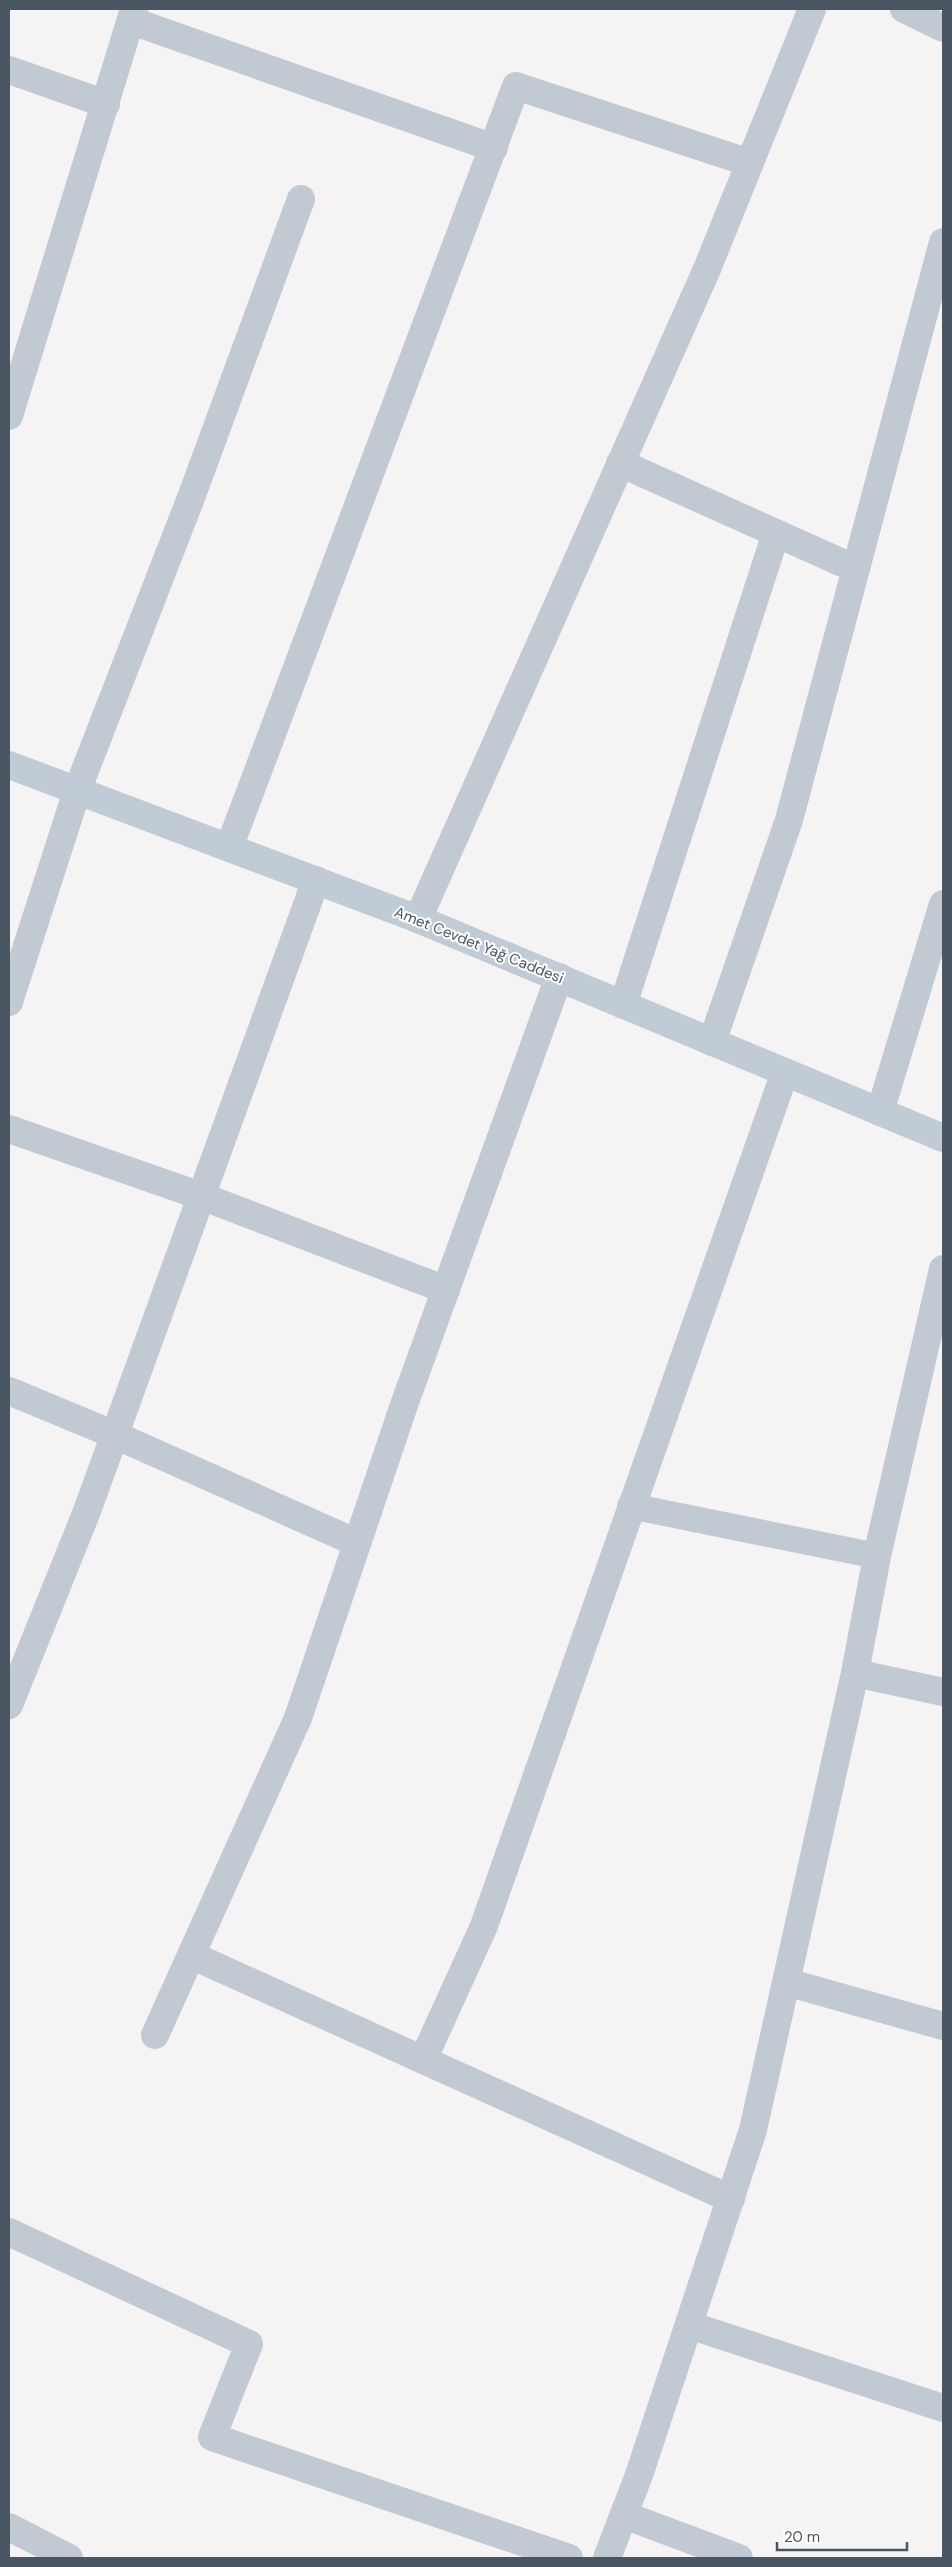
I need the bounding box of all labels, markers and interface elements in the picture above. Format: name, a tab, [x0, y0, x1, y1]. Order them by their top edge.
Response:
street label: Amet Cevdet Yağ Caddesi	[391, 902, 567, 988]
scale bar	[777, 2520, 907, 2552]
text: 20 m	[784, 2527, 820, 2547]

